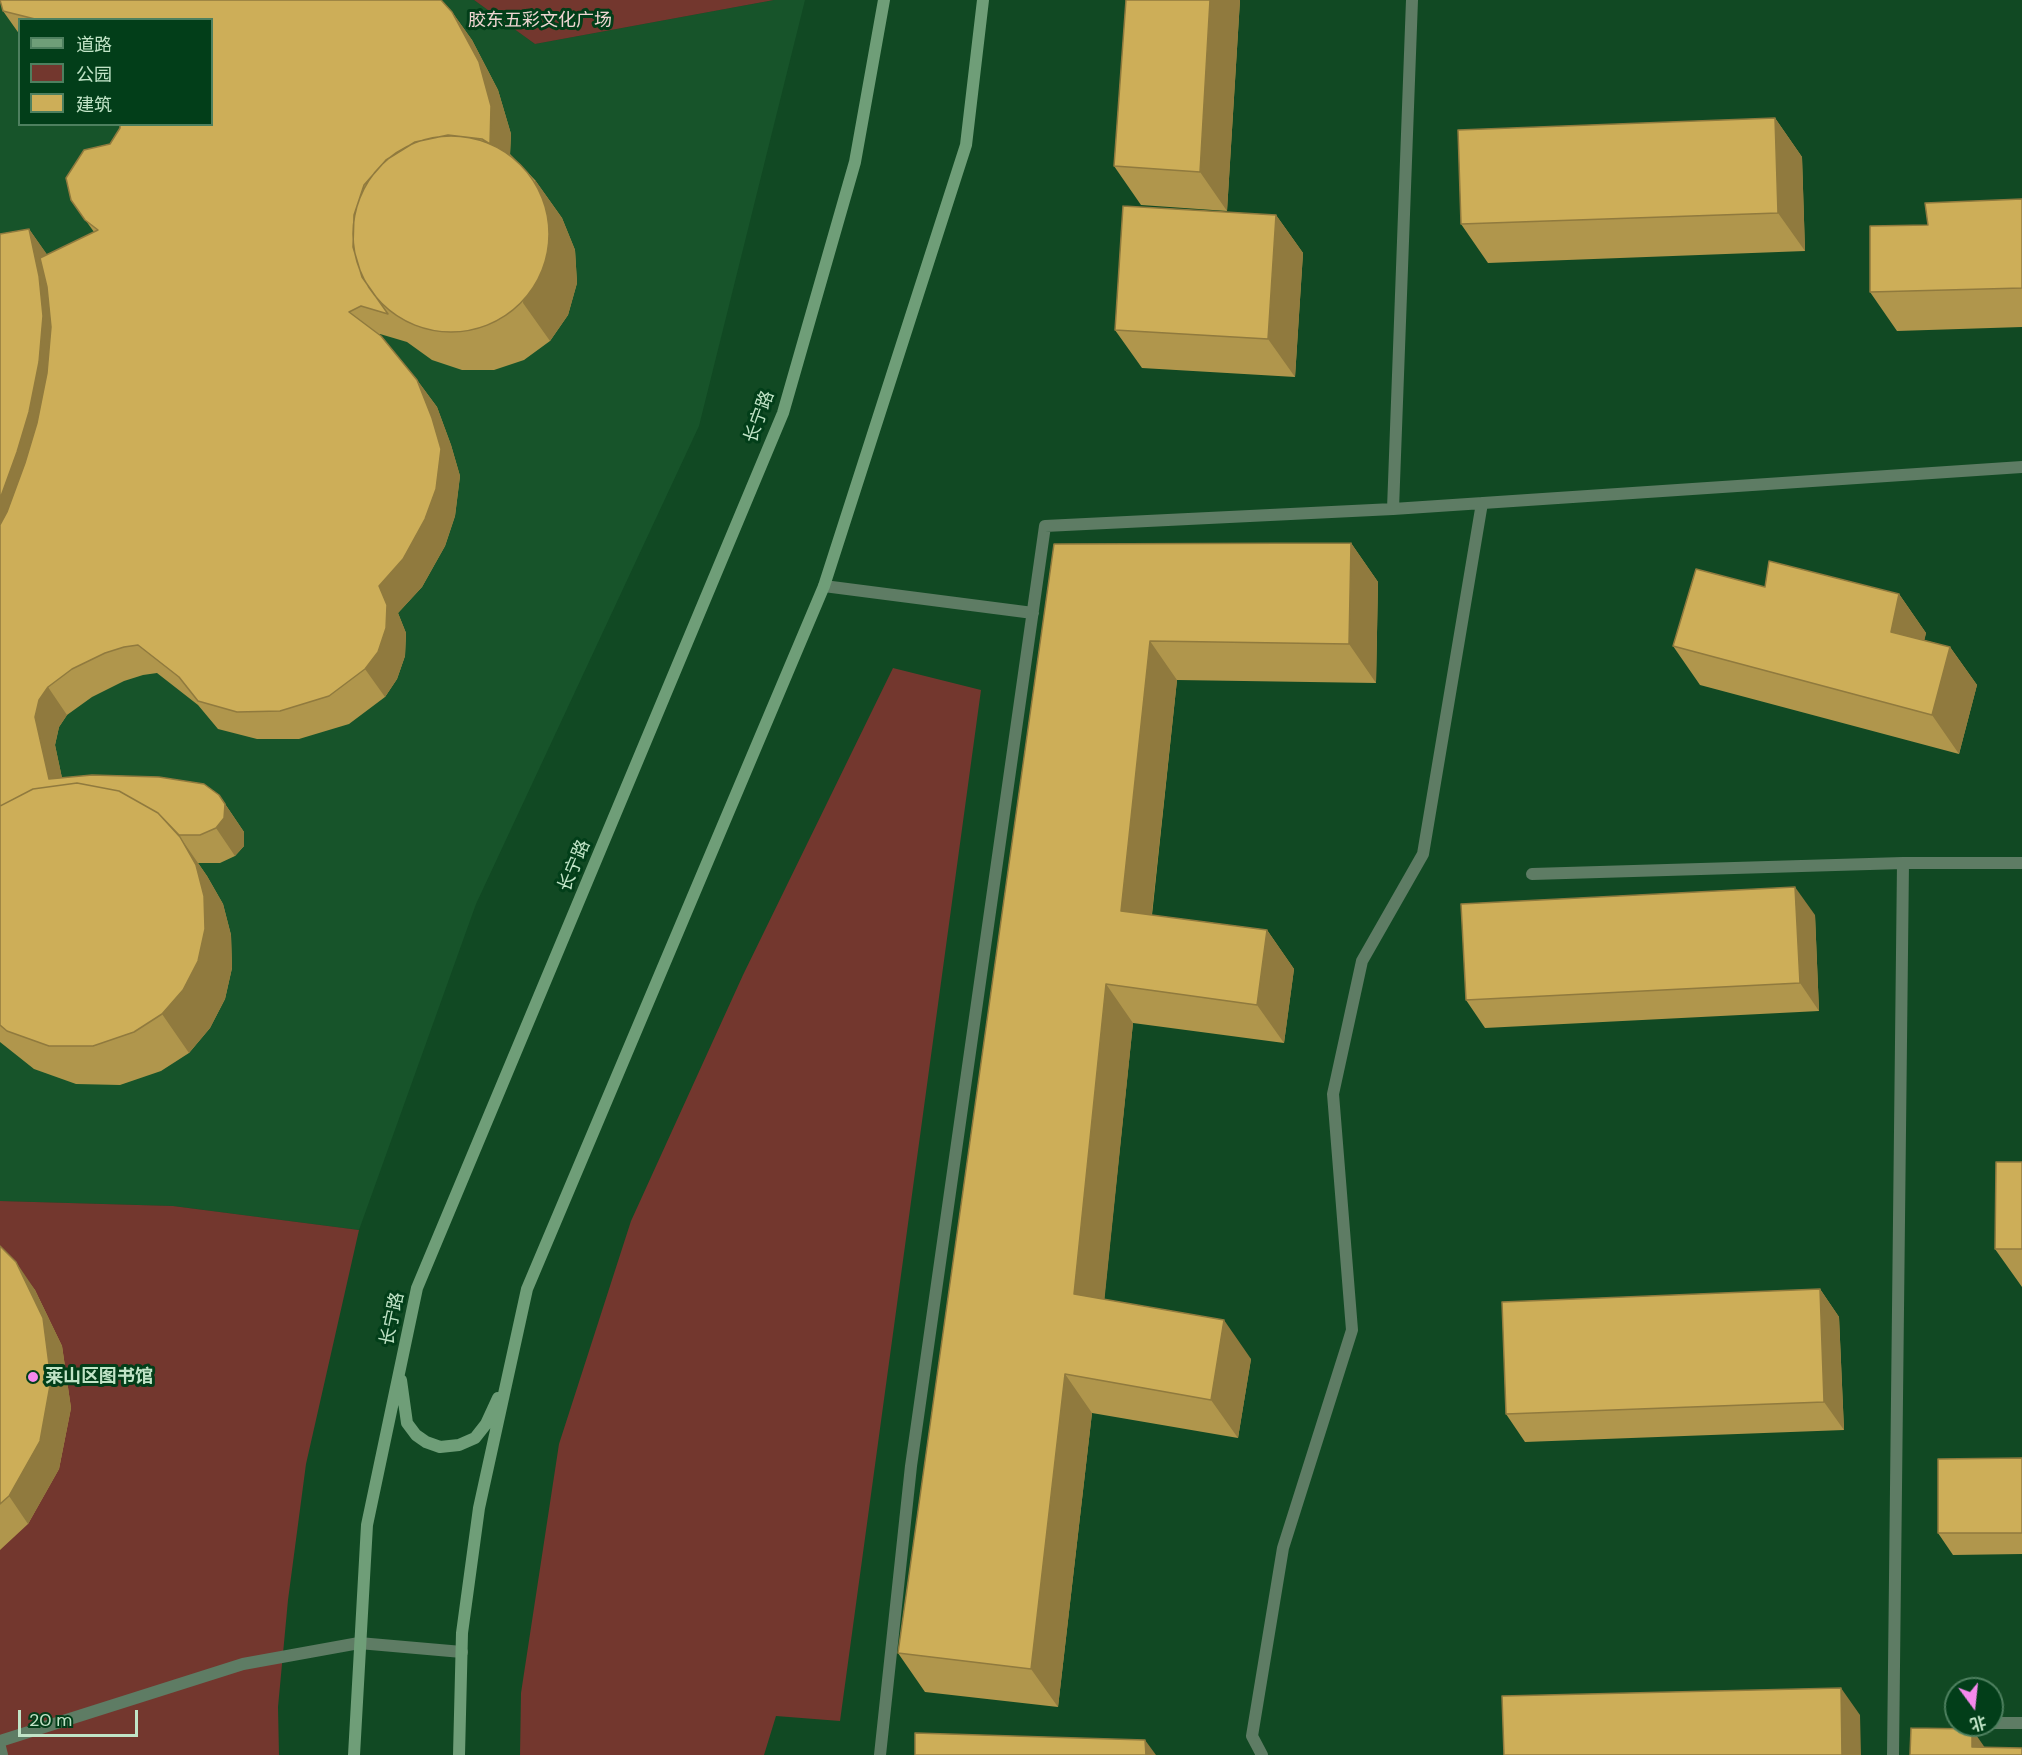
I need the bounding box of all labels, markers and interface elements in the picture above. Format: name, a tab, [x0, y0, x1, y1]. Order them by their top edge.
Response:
park label: 胶东五彩文化广场	[468, 10, 612, 32]
legend	[18, 18, 213, 126]
text: 道路	[76, 33, 112, 57]
text: 公园	[76, 63, 112, 87]
text: 建筑	[76, 93, 112, 117]
street label: 长宁路	[741, 388, 779, 446]
street label: 长宁路	[555, 837, 595, 895]
street label: 长宁路	[377, 1290, 409, 1348]
place label: 莱山区图书馆	[45, 1366, 153, 1388]
marker: 莱山区图书馆	[26, 1370, 40, 1384]
north arrow	[1944, 1677, 2004, 1737]
scale bar	[21, 1698, 141, 1736]
text: 20 m	[29, 1708, 72, 1732]
text: 北	[1968, 1711, 1989, 1735]

